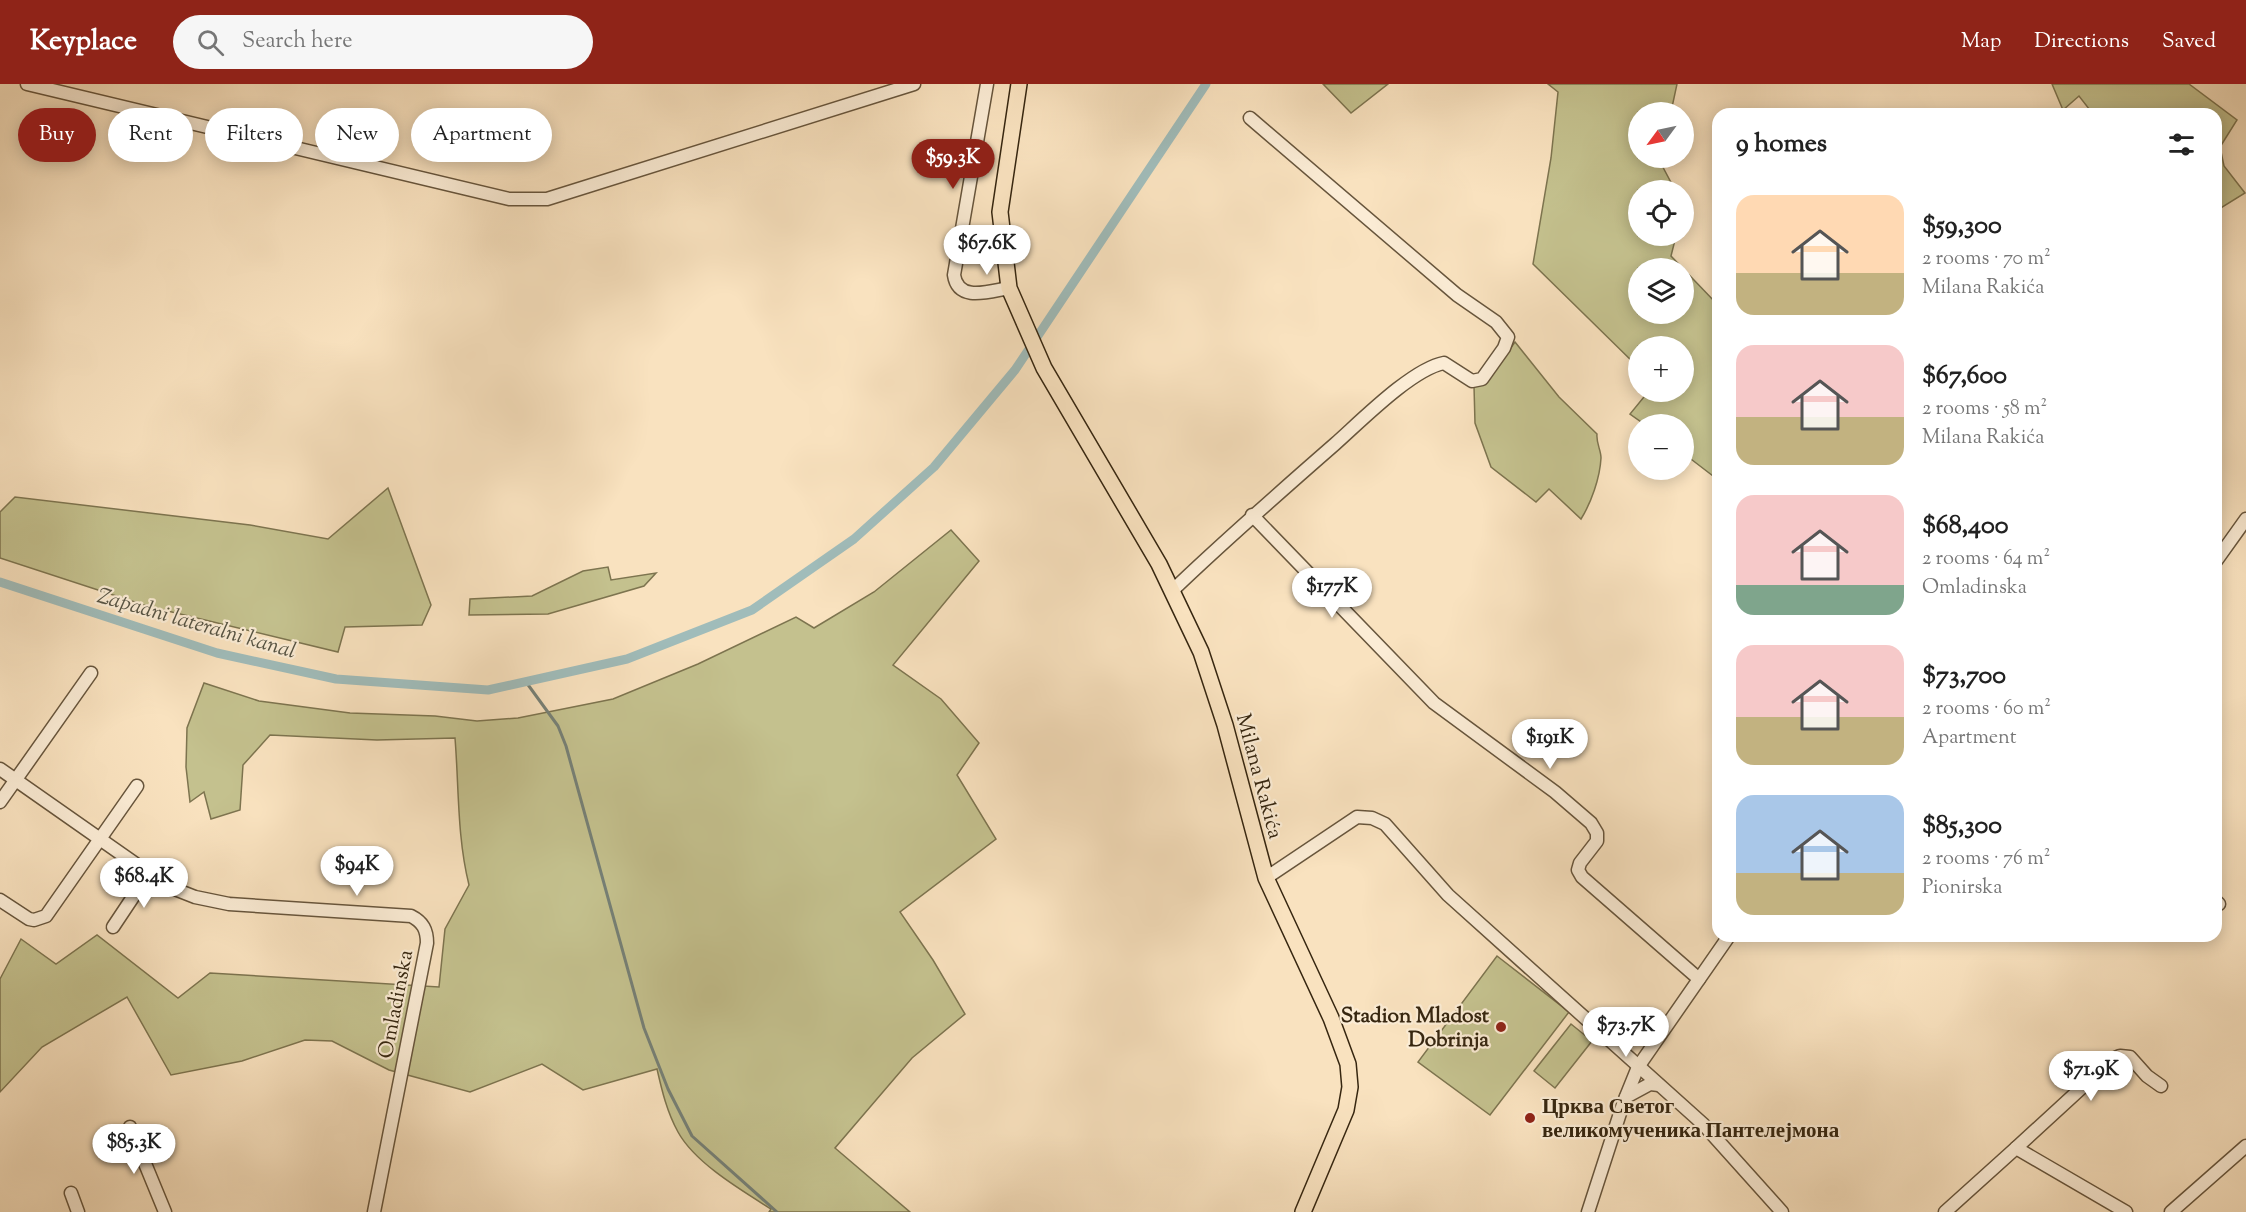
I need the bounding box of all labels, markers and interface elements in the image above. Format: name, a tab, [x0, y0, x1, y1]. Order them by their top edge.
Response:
search box	[173, 15, 593, 69]
text: Keyplace	[30, 22, 137, 62]
icon: search	[194, 26, 227, 59]
text: Search here	[242, 26, 352, 58]
text: Map	[1961, 27, 2001, 57]
text: Directions	[2034, 27, 2129, 57]
text: Saved	[2162, 27, 2216, 57]
north arrow	[1628, 102, 1694, 168]
map controls	[1628, 102, 1694, 480]
chip: Buy	[18, 108, 96, 162]
chip: Rent	[108, 108, 193, 162]
chip: Filters	[205, 108, 303, 162]
chip: New	[315, 108, 399, 162]
chip: Apartment	[411, 108, 552, 162]
text: 9 homes	[1736, 126, 1827, 163]
icon: filters	[2165, 128, 2198, 161]
pin: $59.3K	[904, 139, 1002, 190]
text: $59.3K	[926, 144, 980, 173]
button: locate	[1628, 180, 1694, 246]
text: $59,300	[1922, 208, 2002, 245]
icon: home	[1784, 219, 1856, 291]
pin: $67.6K	[938, 225, 1036, 276]
text: $67.6K	[958, 230, 1016, 259]
text: 2 rooms · 70 m²	[1922, 245, 2051, 274]
button: layers	[1628, 258, 1694, 324]
text: Milana Rakića	[1922, 274, 2044, 303]
button: +	[1628, 336, 1694, 402]
text: $67,600	[1922, 358, 2007, 395]
icon: home	[1784, 369, 1856, 441]
text: 2 rooms · 58 m²	[1922, 395, 2047, 424]
button: −	[1628, 414, 1694, 480]
text: Milana Rakića	[1922, 424, 2044, 453]
text: $68,400	[1922, 508, 2008, 545]
icon: home	[1784, 519, 1856, 591]
text: 2 rooms · 64 m²	[1922, 545, 2050, 574]
pin: $177K	[1290, 568, 1374, 619]
text: $177K	[1306, 573, 1358, 602]
text: Omladinska	[1922, 574, 2027, 603]
water label: Zapadni lateralni kanal	[93, 581, 300, 669]
text: $73,700	[1922, 658, 2006, 695]
icon: home	[1784, 669, 1856, 741]
text: 2 rooms · 60 m²	[1922, 695, 2051, 724]
street label: Milana Rakića	[1227, 711, 1289, 843]
pin: $191K	[1508, 719, 1592, 770]
text: $191K	[1526, 724, 1574, 753]
text: Apartment	[1922, 724, 2017, 753]
text: $85,300	[1922, 808, 2002, 845]
icon: home	[1784, 819, 1856, 891]
text: 2 rooms · 76 m²	[1922, 845, 2050, 874]
pin: $94K	[321, 846, 393, 897]
text: $94K	[335, 851, 379, 880]
pin: $68.4K	[95, 858, 193, 909]
text: $68.4K	[114, 863, 174, 892]
text: Pionirska	[1922, 874, 2002, 903]
street label: Omladinska	[372, 947, 422, 1061]
place label: Stadion Mladost Dobrinja	[1341, 1002, 1490, 1056]
pin: $73.7K	[1577, 1007, 1675, 1058]
text: $73.7K	[1597, 1012, 1655, 1041]
marker: Stadion Mladost Dobrinja	[1494, 1020, 1508, 1034]
pin: $71.9K	[2042, 1051, 2140, 1102]
text: $71.9K	[2063, 1056, 2119, 1085]
place label: Црква Светог великомученика Пантелејмона	[1542, 1093, 1840, 1147]
marker: Црква Светог великомученика Пантелејмона	[1523, 1111, 1537, 1125]
pin: $85.3K	[85, 1124, 183, 1175]
text: $85.3K	[106, 1129, 162, 1158]

